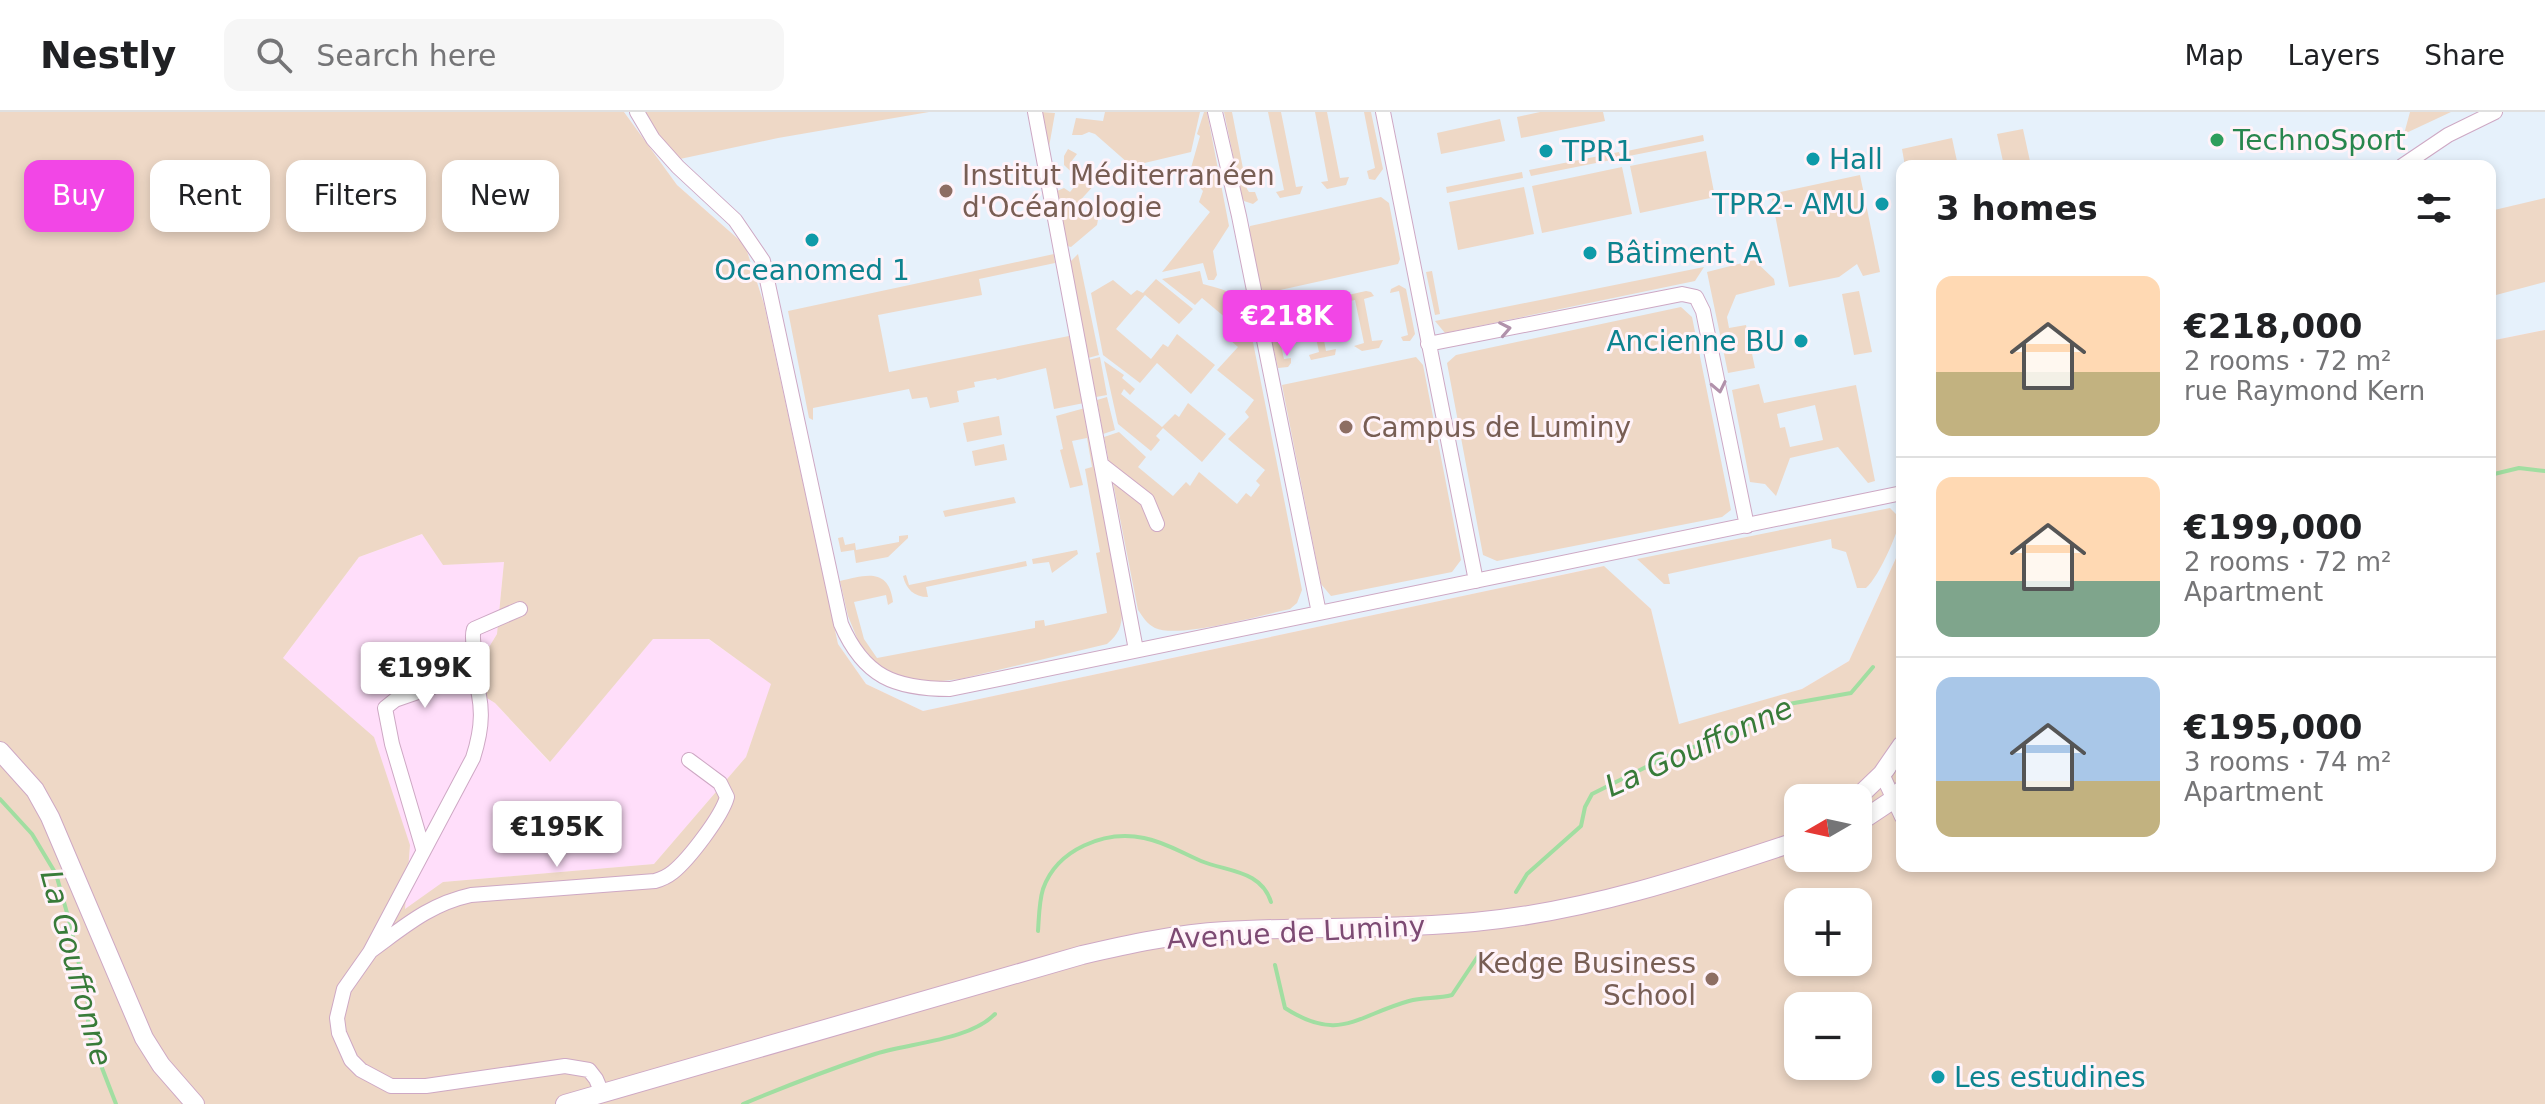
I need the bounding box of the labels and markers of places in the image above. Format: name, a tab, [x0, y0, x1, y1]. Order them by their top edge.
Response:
place label: TechnoSport	[2232, 124, 2406, 157]
marker: TechnoSport	[2208, 131, 2226, 149]
place label: TPR1	[1561, 135, 1633, 168]
marker: TPR1	[1537, 142, 1555, 160]
place label: Hall	[1829, 143, 1883, 176]
marker: Hall	[1804, 150, 1822, 168]
place label: Institut Méditerranéen d'Océanologie	[962, 159, 1275, 224]
marker: Institut Méditerranéen d'Océanologie	[937, 182, 955, 200]
place label: TPR2- AMU	[1711, 188, 1866, 221]
marker: TPR2- AMU	[1873, 195, 1891, 213]
marker: Oceanomed 1	[803, 231, 821, 249]
place label: Bâtiment A	[1606, 237, 1762, 270]
marker: Bâtiment A	[1581, 244, 1599, 262]
place label: Oceanomed 1	[714, 254, 910, 287]
pin: €218K	[1231, 290, 1343, 358]
place label: Ancienne BU	[1606, 325, 1785, 358]
marker: Ancienne BU	[1792, 332, 1810, 350]
place label: Campus de Luminy	[1362, 411, 1631, 444]
marker: Campus de Luminy	[1337, 418, 1355, 436]
pin: €199K	[369, 642, 481, 710]
pin: €195K	[501, 801, 613, 869]
place label: Kedge Business School	[1477, 947, 1696, 1012]
marker: Kedge Business School	[1703, 970, 1721, 988]
place label: Les estudines	[1954, 1061, 2145, 1094]
marker: Les estudines	[1929, 1068, 1947, 1086]

